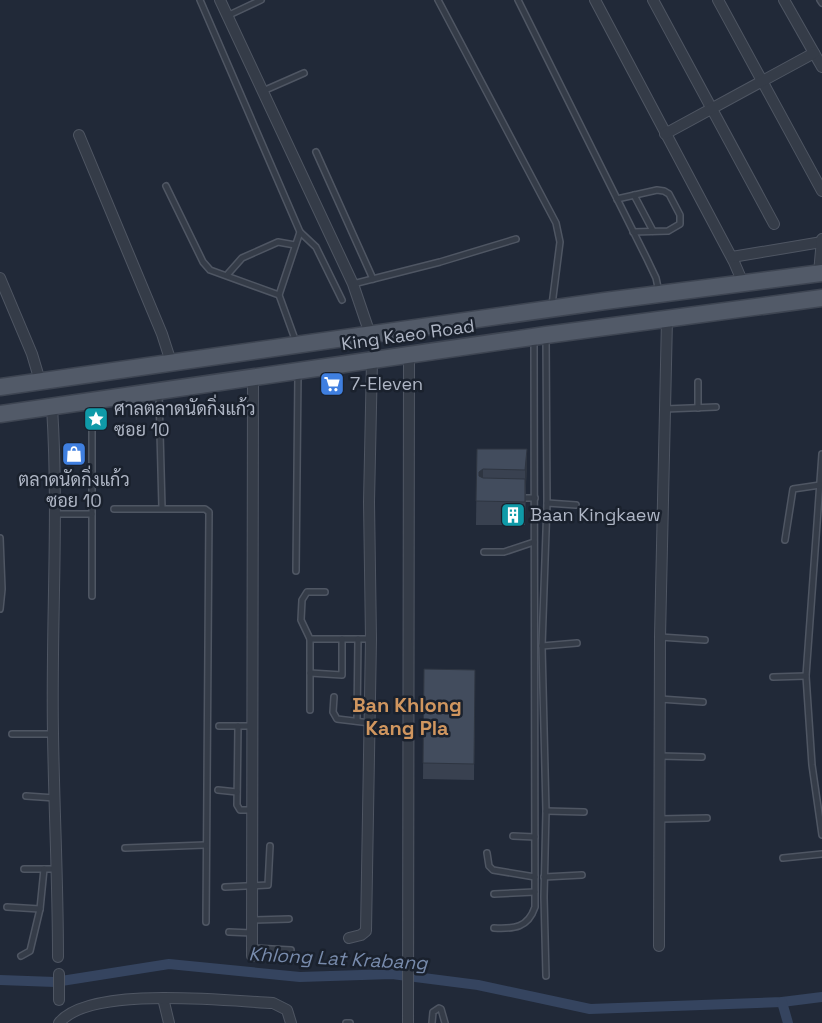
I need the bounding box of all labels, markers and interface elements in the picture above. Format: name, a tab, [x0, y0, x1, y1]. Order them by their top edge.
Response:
street label: King Kaeo Road	[340, 314, 476, 355]
supermarket icon: 7-Eleven	[319, 371, 345, 397]
place label: 7-Eleven	[350, 372, 423, 395]
place label: ศาลตลาดนัดกิ่งแก้ว ซอย 10	[114, 394, 255, 441]
place icon: ศาลตลาดนัดกิ่งแก้ว ซอย 10	[83, 406, 109, 432]
shop icon: ตลาดนัดกิ่งแก้ว ซอย 10	[61, 441, 87, 467]
place label: ตลาดนัดกิ่งแก้ว ซอย 10	[18, 465, 130, 512]
building icon: Baan Kingkaew	[500, 502, 526, 528]
place label: Baan Kingkaew	[530, 503, 661, 526]
district label: Ban Khlong Kang Pla	[352, 692, 462, 741]
water label: Khlong Lat Krabang	[248, 941, 429, 976]

